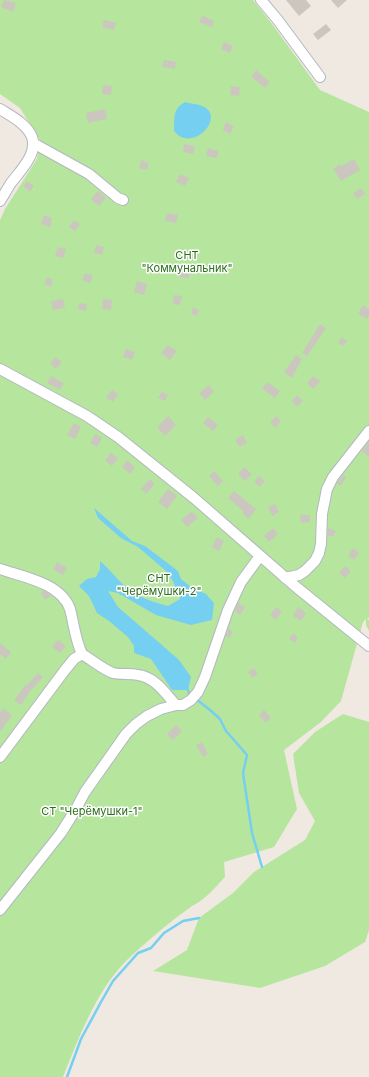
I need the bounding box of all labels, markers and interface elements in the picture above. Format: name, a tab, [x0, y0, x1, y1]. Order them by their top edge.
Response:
park label: СНТ "Коммунальник"	[141, 248, 233, 275]
park label: СНТ "Черёмушки-2"	[116, 571, 202, 598]
park label: СТ "Черёмушки-1"	[41, 804, 143, 818]

